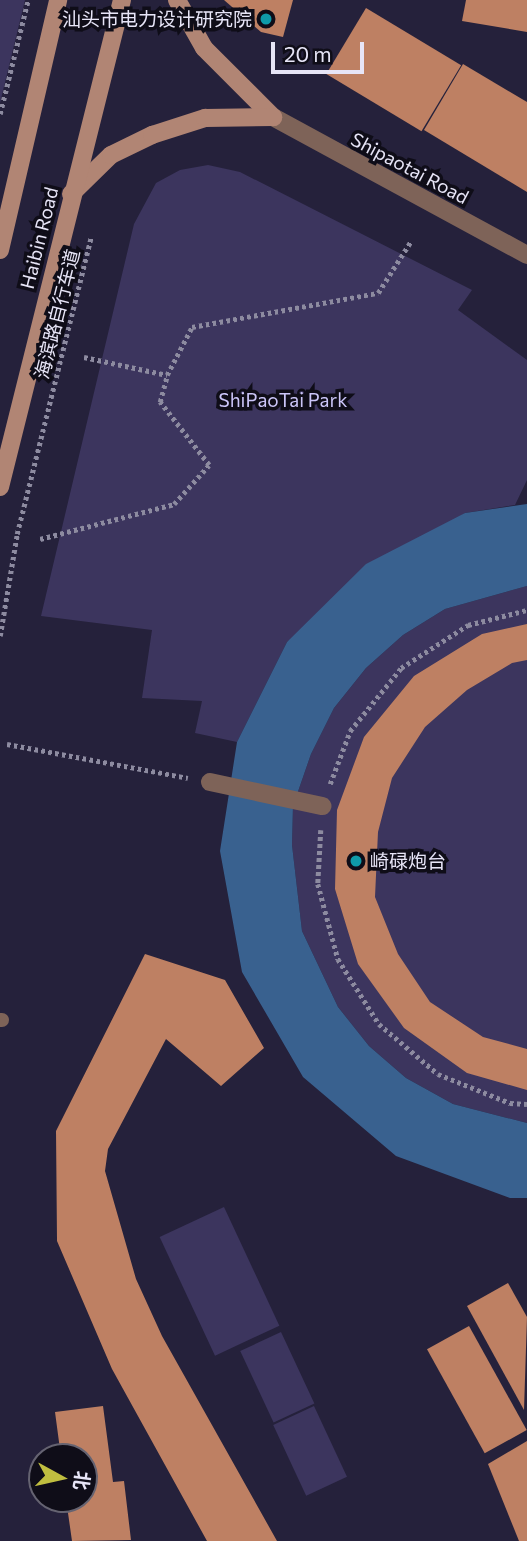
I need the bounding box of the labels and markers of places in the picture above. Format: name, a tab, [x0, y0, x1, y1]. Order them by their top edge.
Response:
place label: 汕头市电力设计研究院	[62, 8, 252, 30]
marker: 汕头市电力设计研究院	[258, 11, 274, 27]
place label: 崎碌炮台	[370, 850, 446, 872]
marker: 崎碌炮台	[348, 853, 364, 869]

